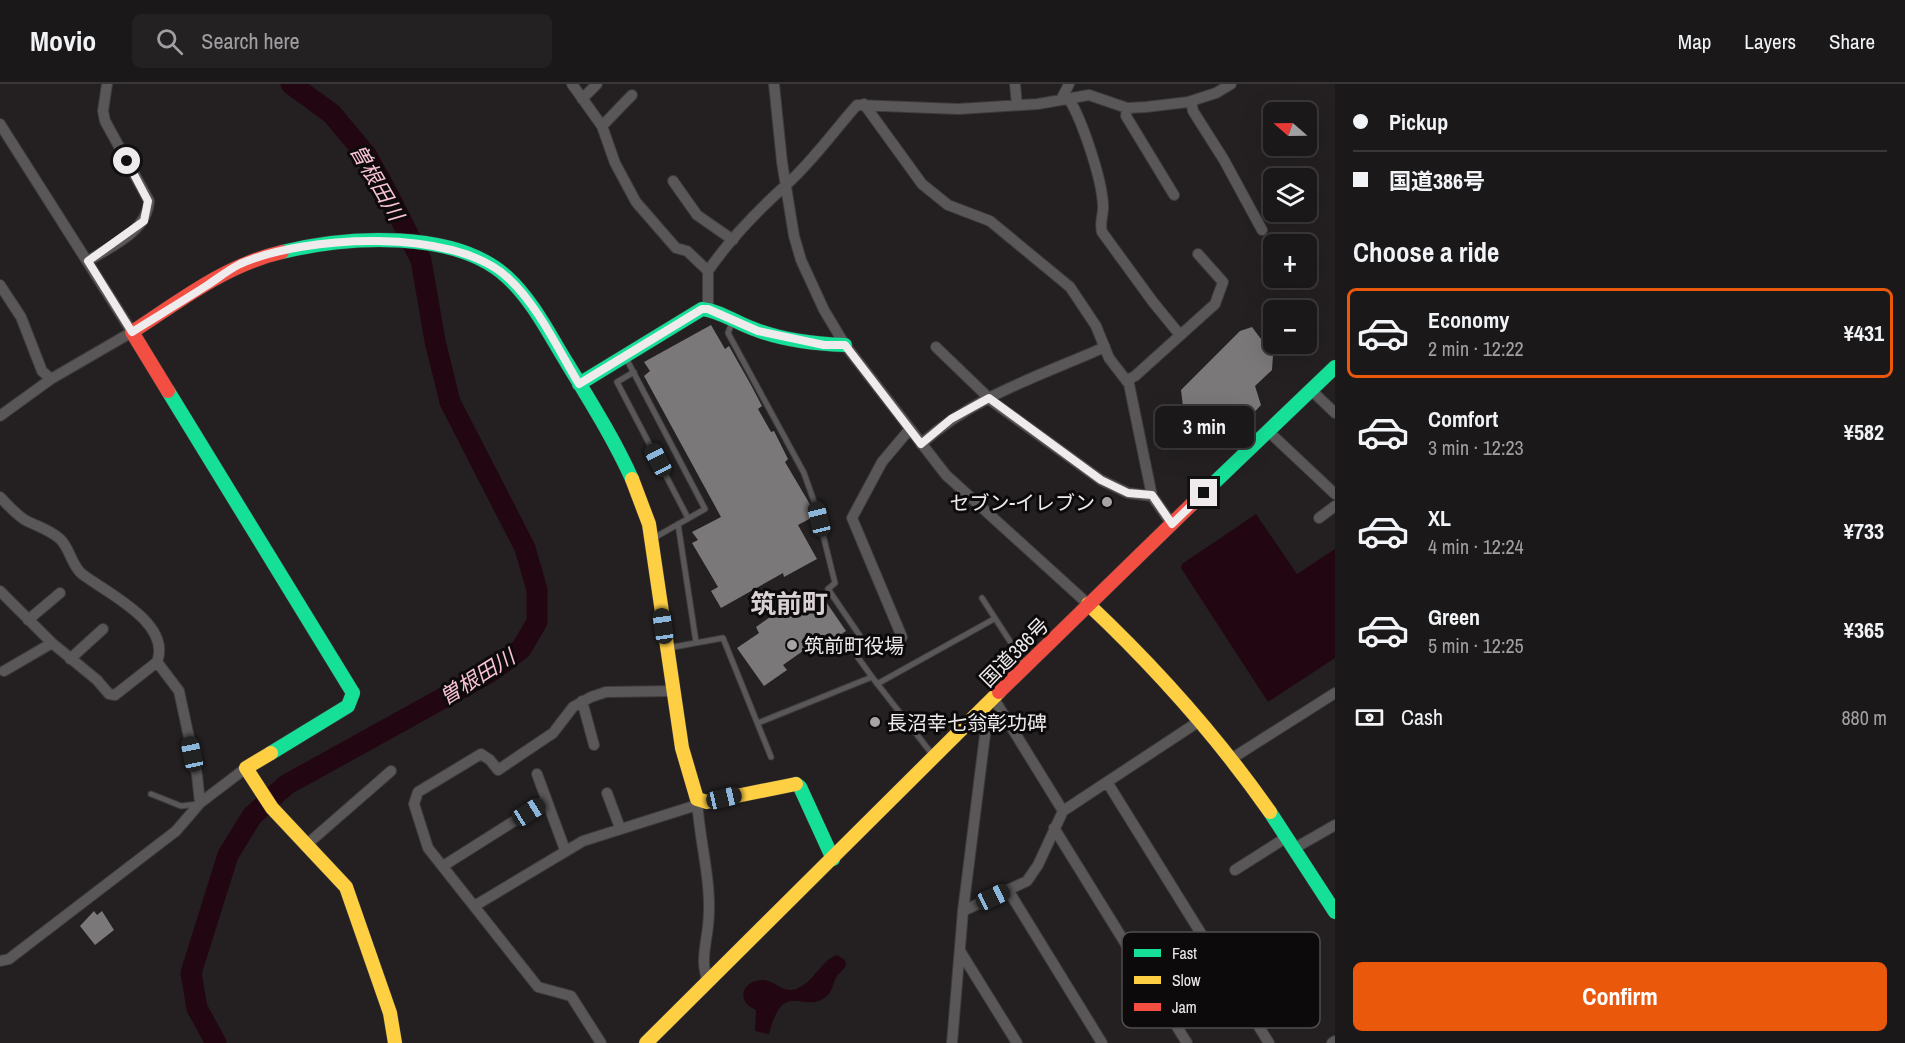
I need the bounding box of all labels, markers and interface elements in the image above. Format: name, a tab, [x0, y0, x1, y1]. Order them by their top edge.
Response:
search box	[132, 14, 552, 68]
text: Movio	[30, 22, 96, 60]
icon: search	[153, 25, 186, 58]
text: Search here	[201, 26, 300, 56]
text: Map	[1678, 27, 1711, 56]
text: Layers	[1744, 27, 1796, 56]
text: Share	[1829, 27, 1875, 56]
north arrow	[1263, 102, 1317, 156]
map controls	[1263, 102, 1317, 354]
text: Pickup	[1389, 107, 1448, 137]
water label: 曽根田川	[343, 138, 412, 227]
route start	[113, 147, 140, 174]
text: 国道386号	[1389, 166, 1485, 196]
button: layers	[1263, 168, 1317, 222]
button: +	[1263, 234, 1317, 288]
text: Choose a ride	[1353, 234, 1499, 270]
button: −	[1263, 300, 1317, 354]
text: Economy	[1428, 305, 1509, 335]
icon: car	[1356, 306, 1410, 360]
text: ¥431	[1844, 318, 1884, 348]
text: 2 min · 12:22	[1428, 335, 1524, 362]
text: Comfort	[1428, 404, 1498, 434]
icon: car	[1356, 405, 1410, 459]
callout: 3 min	[1154, 406, 1254, 448]
text: 3 min	[1183, 413, 1226, 440]
text: ¥582	[1844, 417, 1884, 447]
text: 3 min · 12:23	[1428, 434, 1524, 461]
car	[642, 440, 674, 480]
route end	[1190, 479, 1217, 506]
place label: セブン-イレブン	[950, 489, 1095, 516]
marker: セブン-イレブン	[1100, 495, 1114, 509]
car	[806, 499, 832, 539]
text: XL	[1428, 503, 1451, 533]
icon: car	[1356, 504, 1410, 558]
text: ¥733	[1844, 516, 1884, 546]
text: 4 min · 12:24	[1428, 533, 1524, 560]
district label: 筑前町	[750, 586, 828, 621]
text: Green	[1428, 602, 1480, 632]
icon: car	[1356, 603, 1410, 657]
car	[652, 607, 674, 645]
street label: 国道386号	[974, 612, 1054, 692]
text: ¥365	[1844, 615, 1884, 645]
place label: 筑前町役場	[804, 632, 904, 659]
text: 5 min · 12:25	[1428, 632, 1524, 659]
marker: 筑前町役場	[785, 638, 799, 652]
water label: 曽根田川	[434, 641, 522, 712]
icon: cash	[1353, 701, 1386, 734]
text: Cash	[1401, 702, 1443, 732]
text: 880 m	[1841, 704, 1887, 731]
place label: 長沼幸七翁彰功碑	[887, 709, 1047, 736]
marker: 長沼幸七翁彰功碑	[868, 715, 882, 729]
car	[179, 735, 205, 773]
car	[704, 785, 744, 811]
car	[509, 795, 549, 829]
car	[973, 881, 1013, 913]
legend	[1122, 932, 1320, 1028]
text: Fast	[1172, 942, 1197, 964]
button: Confirm	[1353, 962, 1887, 1031]
text: Slow	[1172, 969, 1201, 991]
text: Jam	[1172, 996, 1197, 1018]

